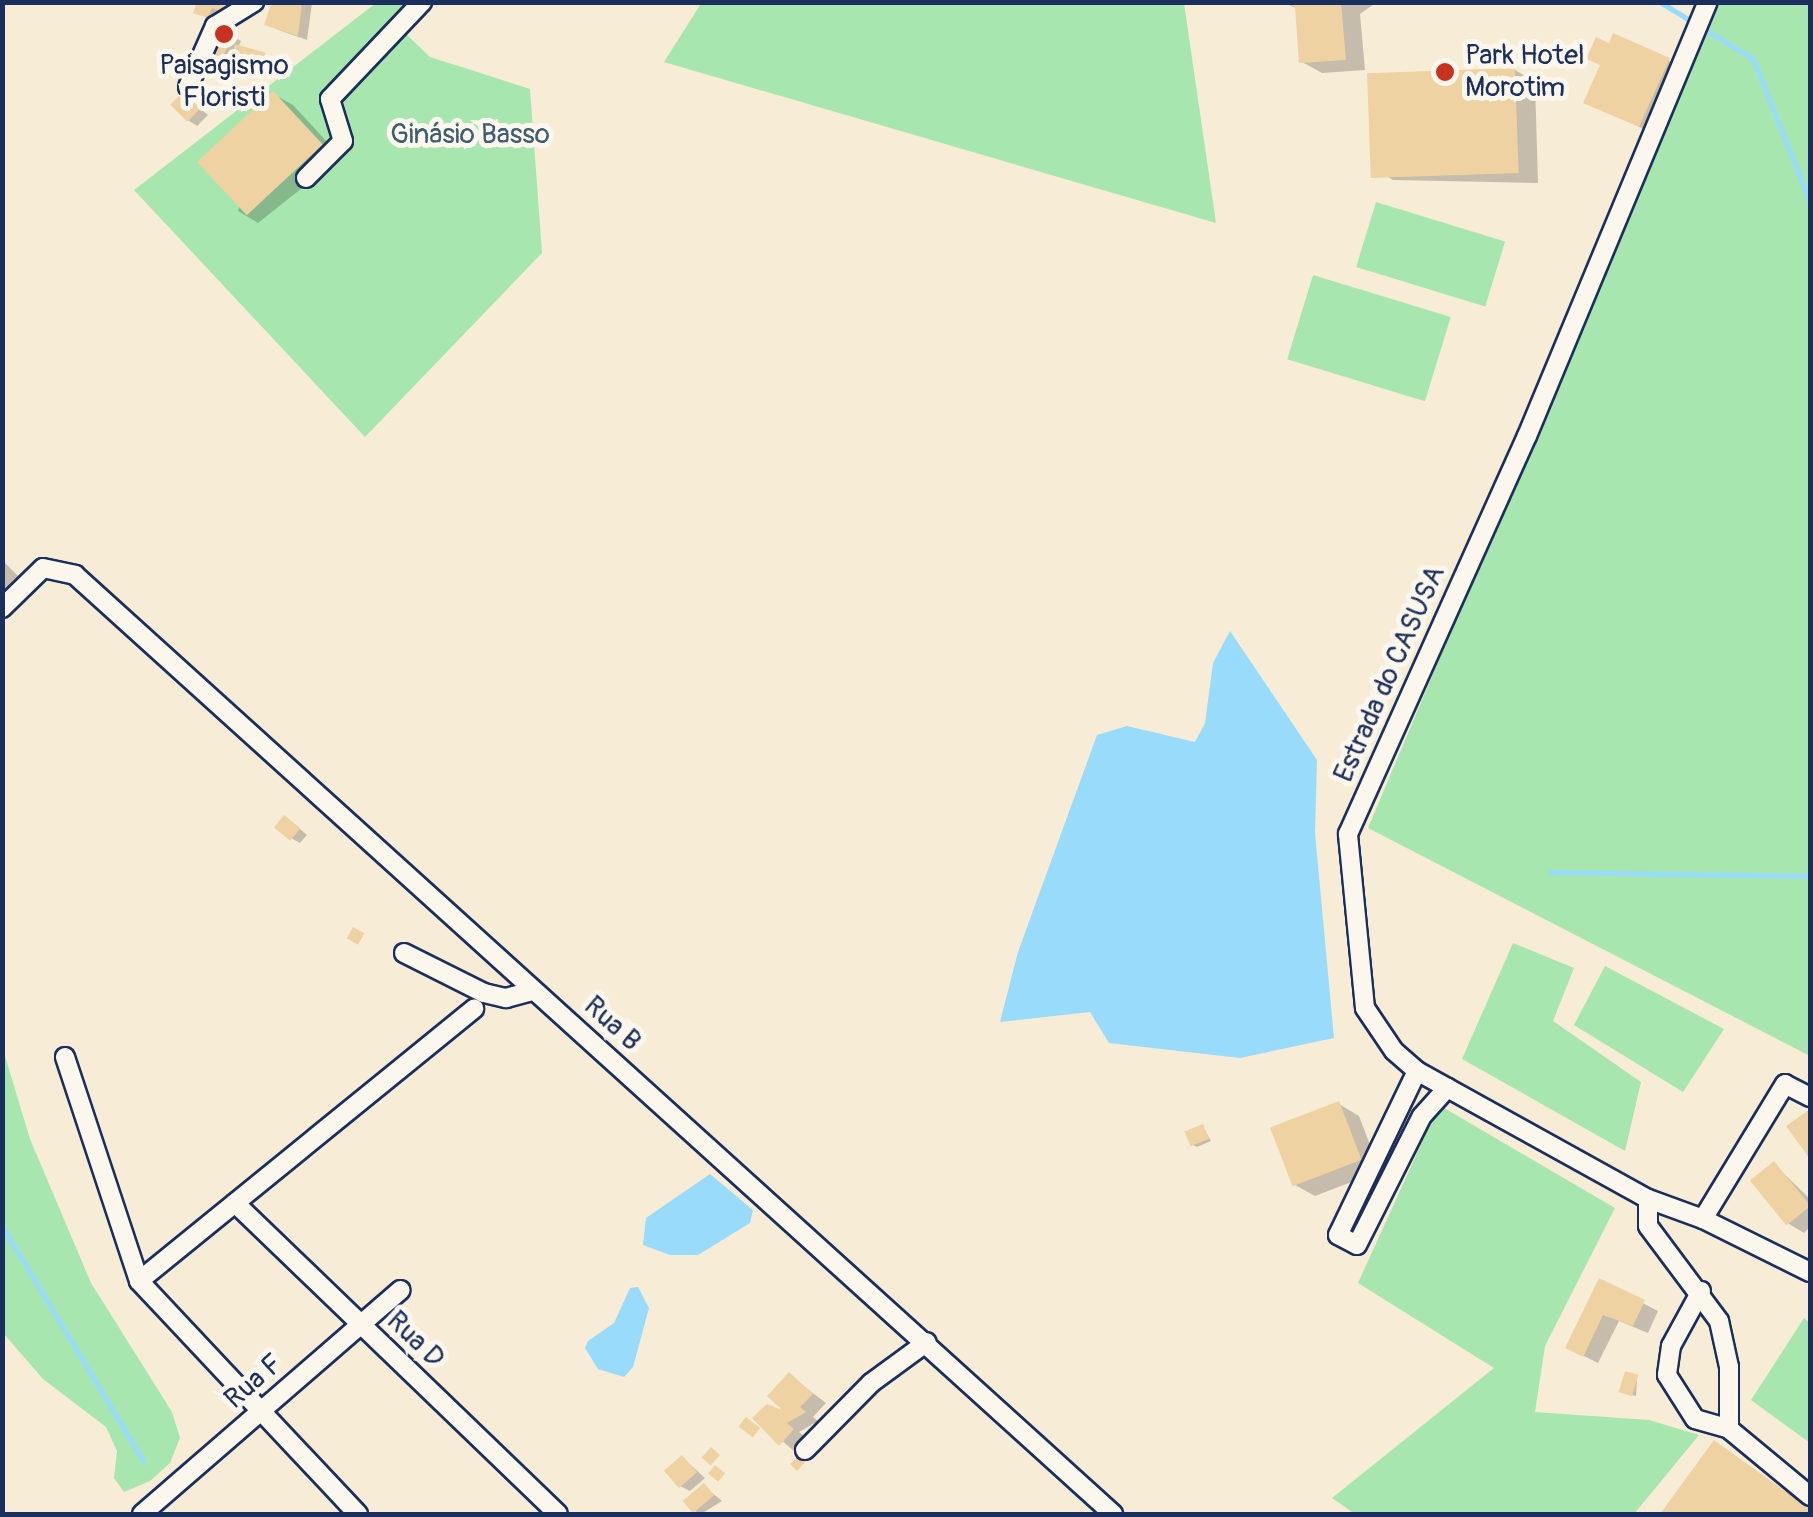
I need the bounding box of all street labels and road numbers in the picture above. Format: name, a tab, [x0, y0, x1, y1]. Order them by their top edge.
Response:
street label: Estrada do CASUSA	[1327, 561, 1453, 787]
street label: Rua B	[577, 990, 647, 1058]
street label: Rua D	[379, 1305, 451, 1375]
street label: Rua F	[218, 1348, 290, 1416]

